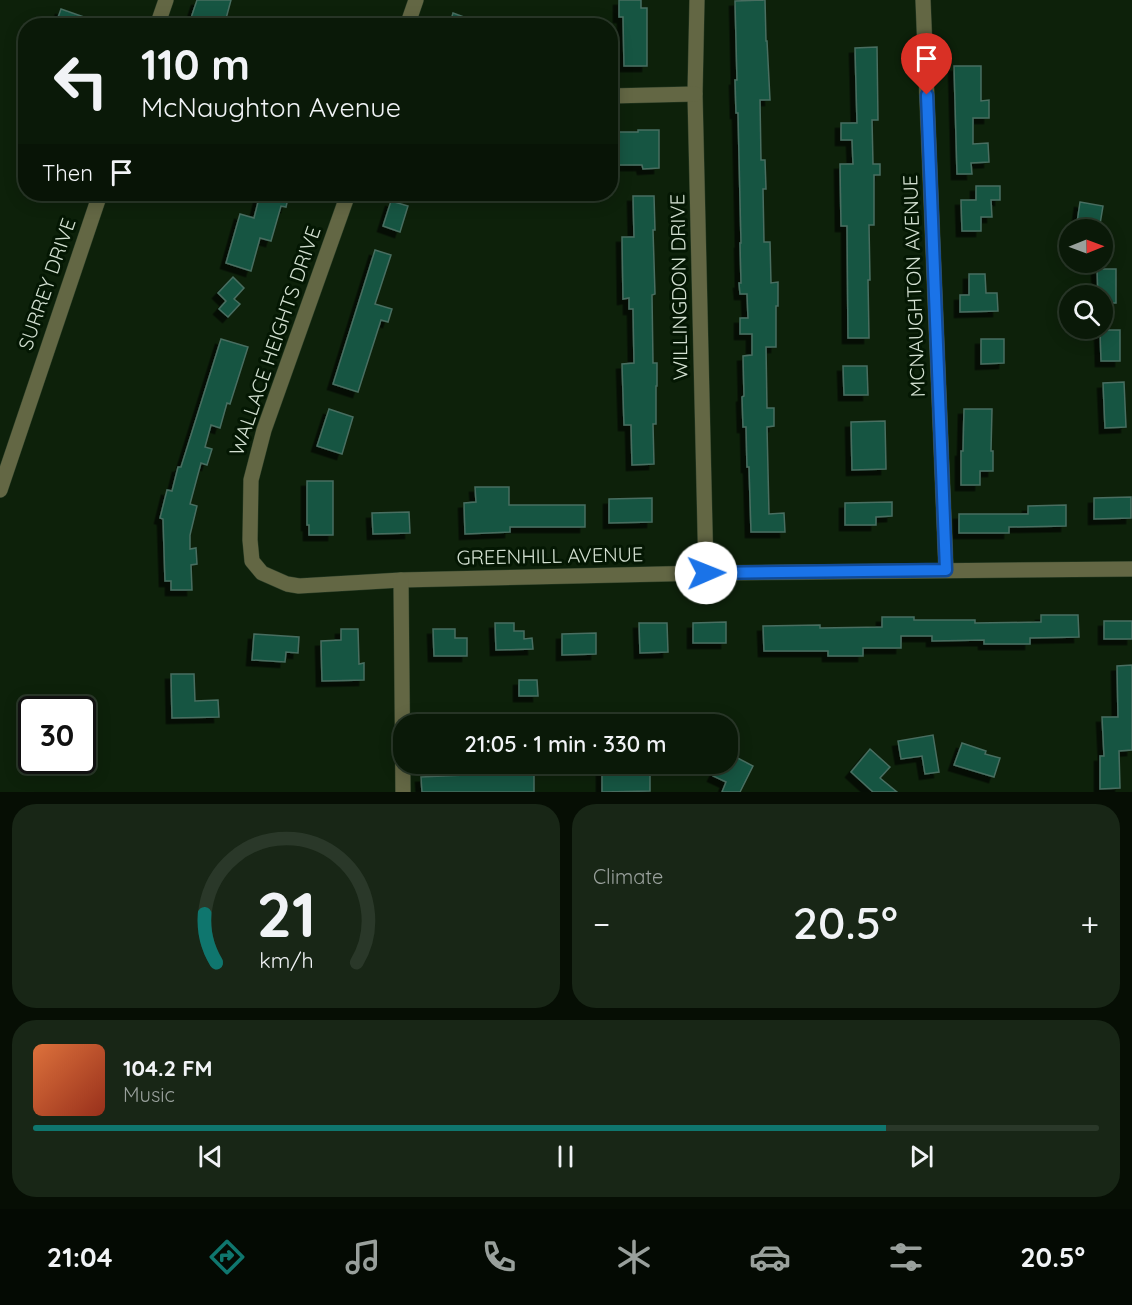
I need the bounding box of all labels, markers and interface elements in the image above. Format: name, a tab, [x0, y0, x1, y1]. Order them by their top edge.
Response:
pin	[901, 33, 952, 95]
text: 110 m	[141, 38, 250, 91]
icon: left	[42, 42, 120, 120]
icon: arrive	[910, 42, 943, 75]
text: McNaughton Avenue	[141, 90, 401, 124]
icon: arrive	[105, 156, 138, 189]
text: Then	[42, 159, 93, 187]
street label: MCNAUGHTON AVENUE	[897, 174, 930, 398]
street label: WILLINGDON DRIVE	[664, 194, 693, 380]
street label: SURREY DRIVE	[12, 215, 81, 353]
north arrow	[1059, 219, 1113, 273]
map controls	[1059, 219, 1113, 339]
street label: WALLACE HEIGHTS DRIVE	[223, 223, 326, 459]
button: search	[1059, 285, 1113, 339]
street label: GREENHILL AVENUE	[456, 541, 644, 570]
position arrow	[674, 541, 738, 605]
speed limit sign: 30	[18, 696, 96, 774]
text: 21:05 · 1 min · 330 m	[465, 730, 666, 758]
text: Climate	[593, 864, 663, 889]
text: 21	[256, 875, 316, 953]
text: 20.5°	[793, 894, 898, 950]
text: −	[593, 903, 610, 944]
text: +	[1080, 903, 1099, 944]
text: km/h	[259, 947, 313, 973]
text: 104.2 FM	[123, 1054, 213, 1082]
text: Music	[123, 1082, 175, 1107]
icon: previous	[194, 1140, 227, 1173]
icon: pause	[549, 1140, 582, 1173]
icon: next	[905, 1140, 938, 1173]
icon: directions	[206, 1236, 248, 1278]
icon: music	[342, 1236, 384, 1278]
icon: phone	[478, 1236, 520, 1278]
icon: climate	[613, 1236, 655, 1278]
icon: car	[749, 1236, 791, 1278]
icon: filters	[885, 1236, 927, 1278]
text: 21:04	[47, 1240, 113, 1274]
text: 20.5°	[1020, 1240, 1085, 1274]

